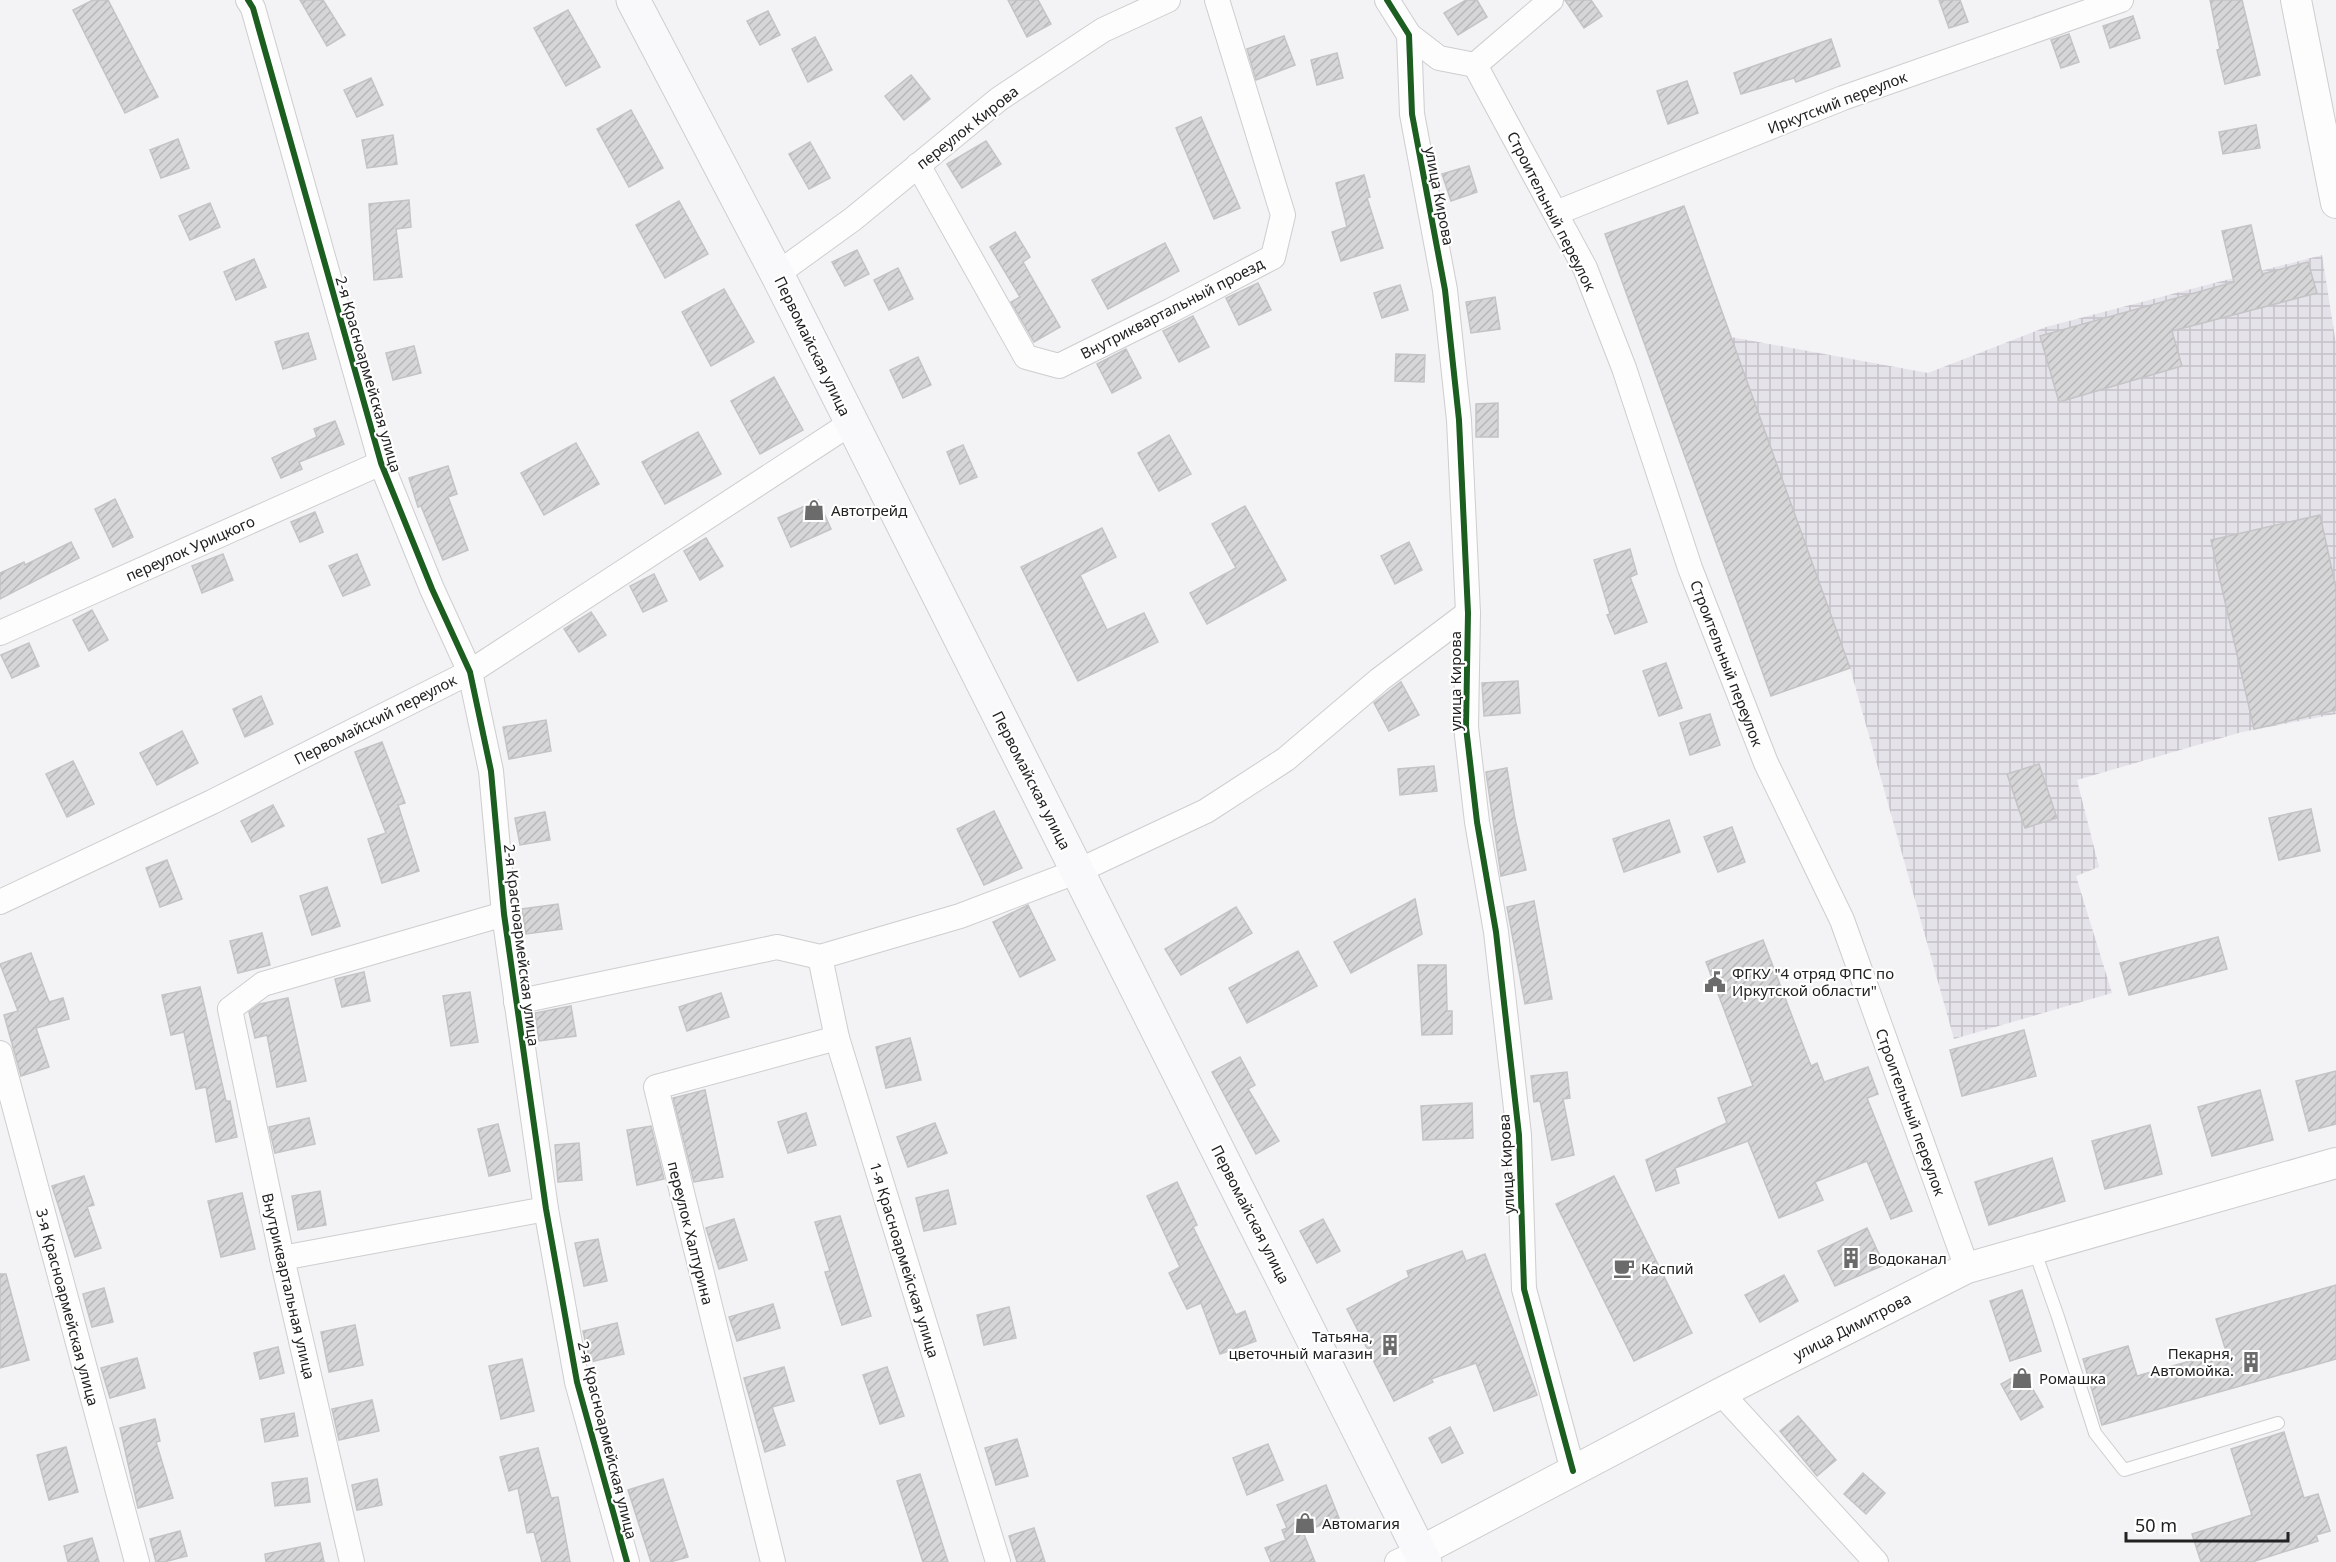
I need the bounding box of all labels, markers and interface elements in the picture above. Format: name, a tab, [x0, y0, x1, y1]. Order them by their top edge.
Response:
street label: Иркутский переулок	[1764, 66, 1910, 138]
street label: переулок Кирова	[912, 81, 1022, 173]
street label: Строительный переулок	[1503, 128, 1601, 294]
street label: улица Кирова	[1421, 145, 1459, 247]
street label: Внутриквартальный проезд	[1077, 253, 1267, 363]
street label: Первомайская улица	[770, 273, 856, 419]
street label: 2-я Красноармейская улица	[331, 274, 407, 474]
shop icon: Автотрейд	[802, 498, 826, 522]
place label: Автотрейд	[831, 500, 907, 520]
street label: переулок Урицкого	[122, 510, 258, 585]
street label: Строительный переулок	[1686, 577, 1768, 749]
street label: улица Кирова	[1445, 631, 1465, 731]
street label: Первомайский переулок	[290, 669, 460, 769]
street label: Первомайская улица	[988, 707, 1076, 853]
street label: 2-я Красноармейская улица	[500, 843, 544, 1047]
place label: ФГКУ "4 отряд ФПС по Иркутской области"	[1732, 963, 1894, 1000]
public building icon: ФГКУ "4 отряд ФПС по Иркутской области"	[1703, 970, 1727, 994]
street label: Строительный переулок	[1871, 1026, 1951, 1198]
street label: улица Кирова	[1493, 1114, 1519, 1214]
street label: Первомайская улица	[1207, 1141, 1295, 1287]
street label: переулок Халтурина	[663, 1159, 719, 1307]
street label: 1-я Красноармейская улица	[866, 1160, 944, 1360]
street label: Внутриквартальная улица	[258, 1191, 320, 1381]
street label: 3-я Красноармейская улица	[32, 1206, 104, 1408]
building icon: Водоканал	[1839, 1246, 1863, 1270]
place label: Водоканал	[1868, 1248, 1947, 1268]
cafe icon: Каспий	[1612, 1256, 1636, 1280]
place label: Каспий	[1641, 1258, 1694, 1278]
street label: улица Димитрова	[1790, 1288, 1914, 1364]
place label: Татьяна, цветочный магазин	[1228, 1326, 1373, 1363]
building icon: Татьяна, цветочный магазин	[1378, 1333, 1402, 1357]
street label: 2-я Красноармейская улица	[574, 1339, 642, 1541]
place label: Пекарня, Автомойка.	[2151, 1343, 2234, 1380]
building icon: Пекарня, Автомойка.	[2239, 1350, 2263, 1374]
shop icon: Ромашка	[2010, 1366, 2034, 1390]
place label: Ромашка	[2039, 1368, 2106, 1388]
scale bar	[2126, 1505, 2288, 1543]
shop icon: Автомагия	[1293, 1511, 1317, 1535]
place label: Автомагия	[1322, 1513, 1400, 1533]
text: 50 m	[2135, 1513, 2177, 1537]

